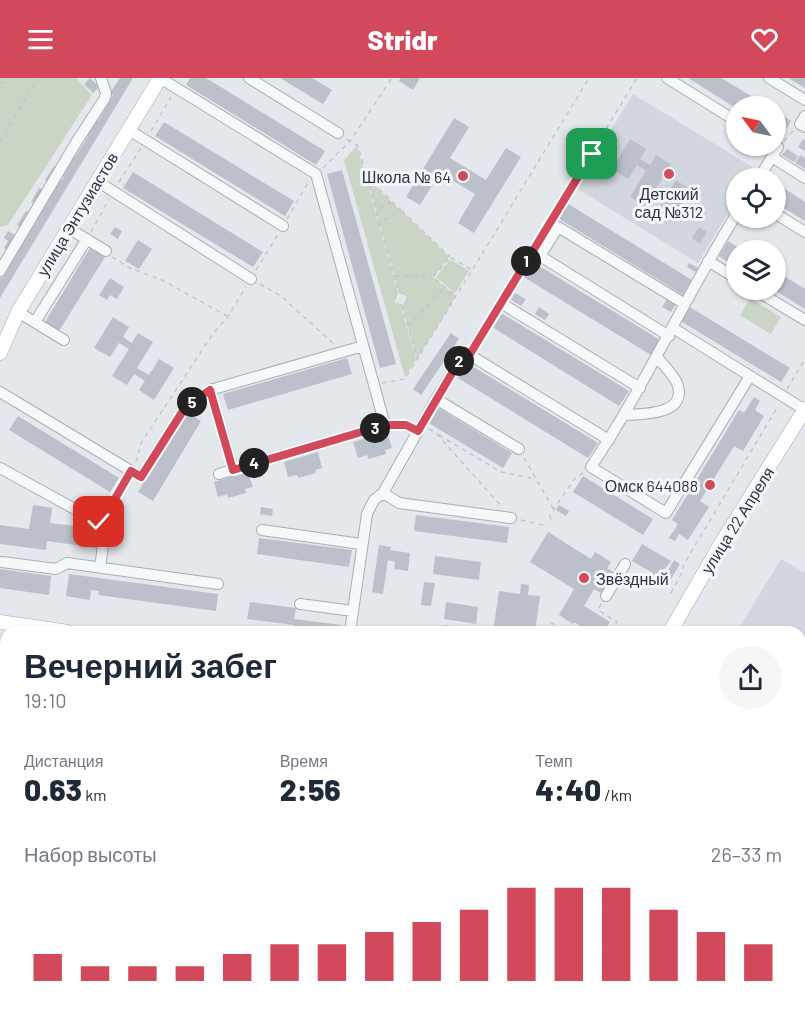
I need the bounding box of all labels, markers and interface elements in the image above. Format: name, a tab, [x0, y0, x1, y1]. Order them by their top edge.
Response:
icon: menu	[24, 23, 57, 56]
text: Stridr	[368, 23, 437, 55]
icon: heart	[748, 23, 781, 56]
north arrow	[726, 96, 786, 156]
map controls	[726, 96, 786, 300]
pin	[566, 128, 617, 179]
icon: arrive	[575, 137, 608, 170]
street label: улица Энтузиастов	[33, 149, 121, 279]
place label: Школа № 64	[362, 167, 451, 186]
marker: Детский сад №312	[662, 167, 676, 181]
button: locate	[726, 168, 786, 228]
marker: Школа № 64	[456, 169, 470, 183]
place label: Детский сад №312	[635, 184, 703, 221]
button: layers	[726, 240, 786, 300]
pin: 1	[511, 246, 541, 276]
text: 1	[523, 251, 529, 270]
pin: 2	[444, 346, 474, 376]
text: 2	[455, 351, 463, 370]
pin: 5	[177, 387, 207, 417]
text: 5	[188, 392, 196, 411]
pin: 3	[360, 413, 390, 443]
text: 3	[371, 418, 379, 437]
pin: 4	[239, 448, 269, 478]
text: 4	[249, 453, 259, 472]
street label: улица 22 Апреля	[697, 463, 777, 577]
place label: Омск 644088	[605, 476, 698, 495]
marker: Омск 644088	[703, 478, 717, 492]
pin	[73, 496, 124, 547]
icon: check	[82, 505, 115, 538]
place label: Звёздный	[596, 569, 669, 588]
marker: Звёздный	[577, 571, 591, 585]
text: Вечерний забег	[24, 645, 277, 685]
button: share	[719, 646, 782, 709]
text: 19:10	[24, 688, 67, 712]
text: Дистанция	[24, 751, 103, 770]
text: Время	[280, 751, 328, 770]
text: Темп	[535, 751, 573, 770]
text: 0.63	[24, 771, 82, 807]
text: 2:56	[280, 771, 341, 807]
text: 4:40	[535, 771, 601, 807]
text: km	[82, 785, 106, 804]
text: /km	[601, 785, 632, 804]
text: Набор высоты	[24, 842, 157, 866]
text: 26–33 m	[711, 842, 782, 866]

